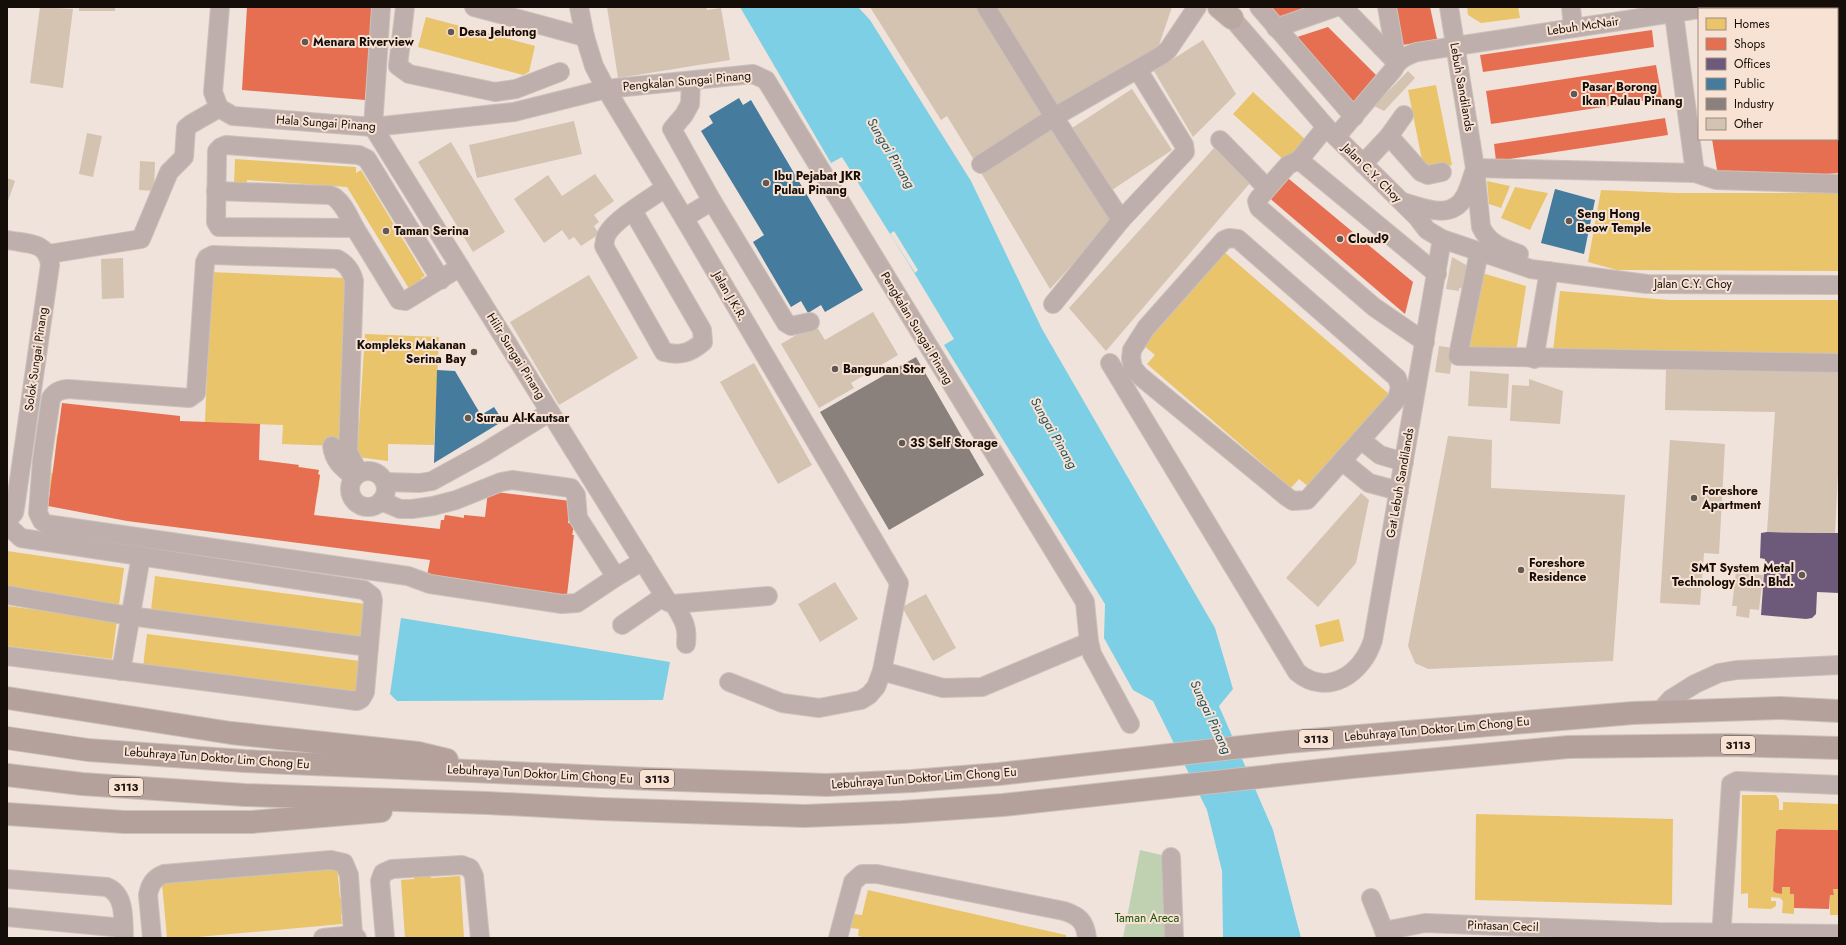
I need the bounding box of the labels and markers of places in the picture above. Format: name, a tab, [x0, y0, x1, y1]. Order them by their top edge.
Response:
place label: Desa Jelutong	[459, 23, 536, 41]
marker: Desa Jelutong	[446, 27, 456, 37]
place label: Menara Riverview	[313, 33, 415, 51]
marker: Menara Riverview	[300, 37, 310, 47]
place label: Pasar Borong Ikan Pulau Pinang	[1582, 78, 1682, 110]
marker: Pasar Borong Ikan Pulau Pinang	[1569, 89, 1579, 99]
place label: Ibu Pejabat JKR Pulau Pinang	[774, 167, 861, 199]
marker: Ibu Pejabat JKR Pulau Pinang	[761, 178, 771, 188]
place label: Seng Hong Beow Temple	[1577, 205, 1651, 237]
marker: Seng Hong Beow Temple	[1564, 216, 1574, 226]
place label: Taman Serina	[394, 222, 469, 240]
marker: Taman Serina	[381, 226, 391, 236]
place label: Cloud9	[1348, 230, 1389, 248]
marker: Cloud9	[1335, 234, 1345, 244]
place label: Kompleks Makanan Serina Bay	[357, 336, 467, 368]
marker: Kompleks Makanan Serina Bay	[469, 347, 479, 357]
place label: Bangunan Stor	[843, 360, 926, 378]
marker: Bangunan Stor	[830, 364, 840, 374]
place label: Surau Al-Kautsar	[476, 409, 570, 427]
marker: Surau Al-Kautsar	[463, 413, 473, 423]
place label: 3S Self Storage	[910, 434, 998, 452]
marker: 3S Self Storage	[897, 438, 907, 448]
place label: Foreshore Apartment	[1701, 482, 1761, 514]
marker: Foreshore Apartment	[1689, 493, 1699, 503]
place label: Foreshore Residence	[1529, 554, 1587, 586]
place label: SMT System Metal Technology Sdn. Bhd.	[1672, 559, 1794, 591]
marker: Foreshore Residence	[1516, 565, 1526, 575]
marker: SMT System Metal Technology Sdn. Bhd.	[1797, 570, 1807, 580]

